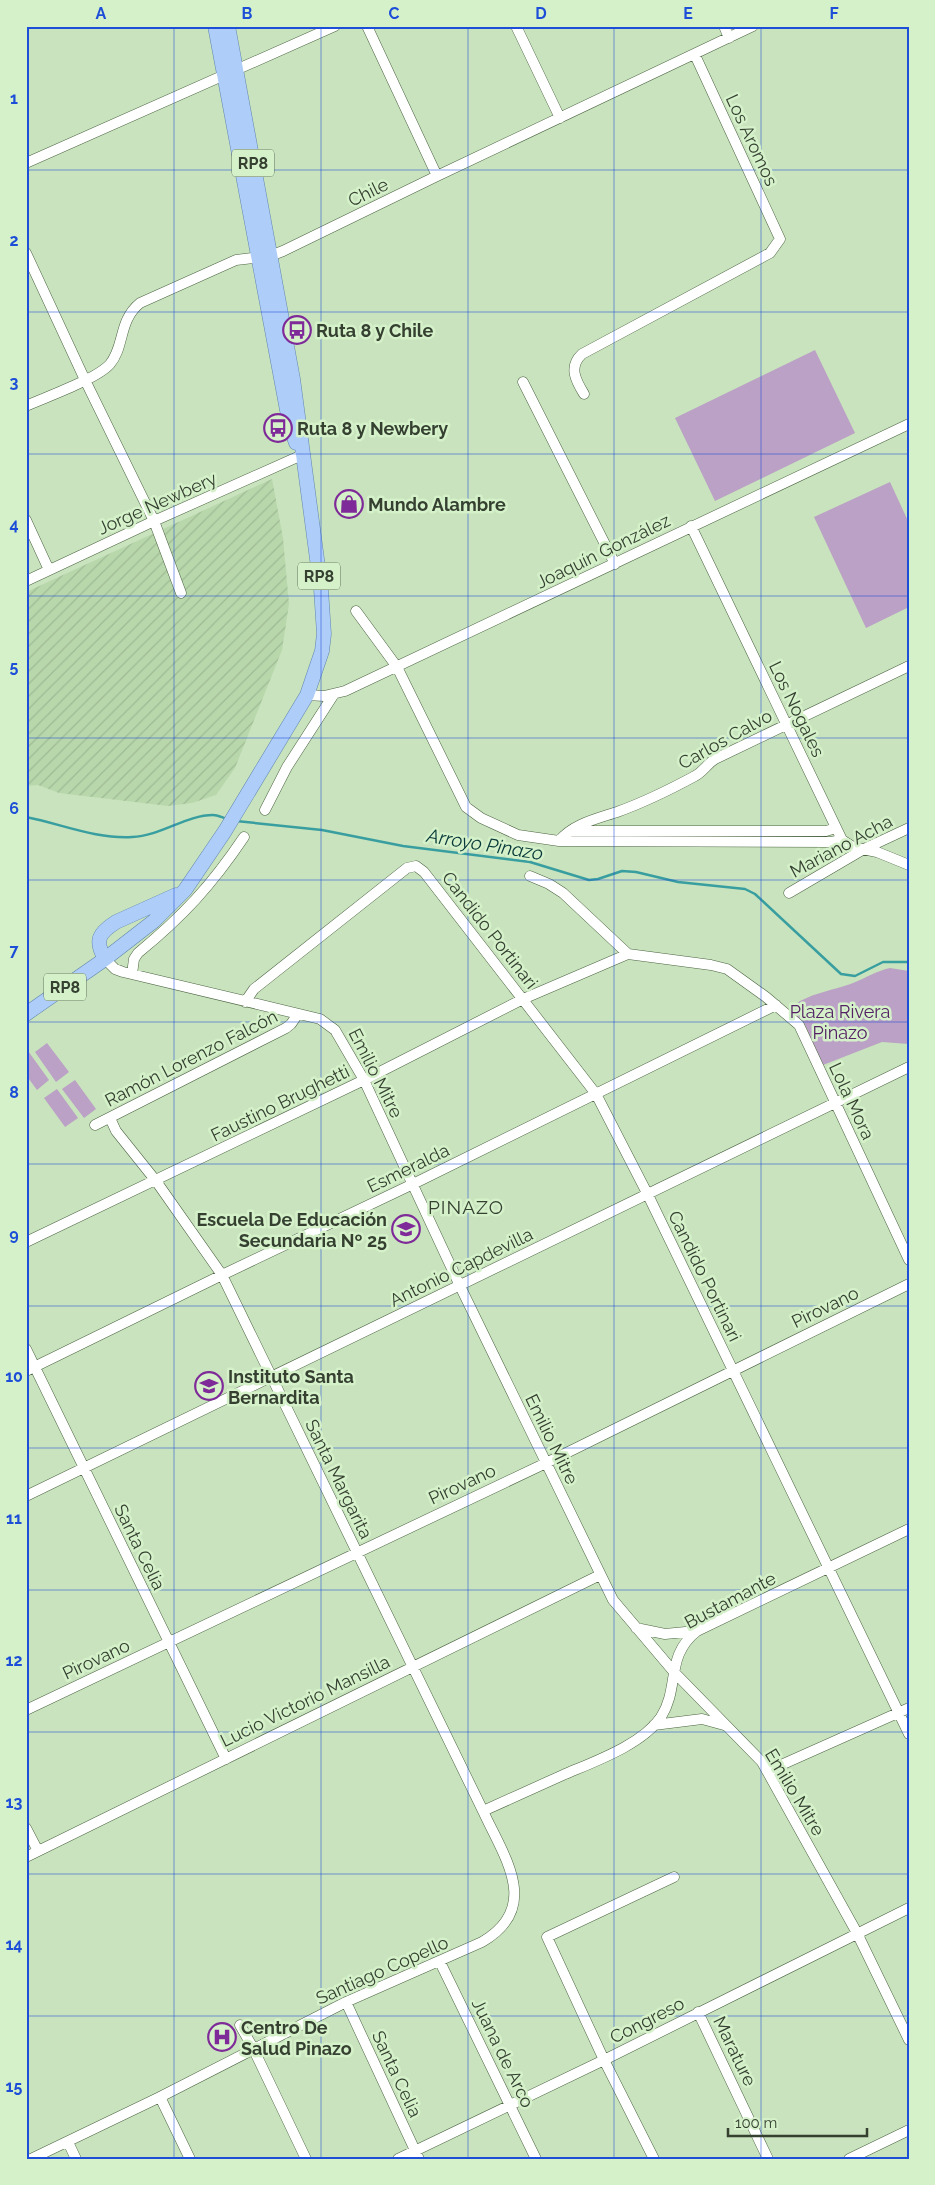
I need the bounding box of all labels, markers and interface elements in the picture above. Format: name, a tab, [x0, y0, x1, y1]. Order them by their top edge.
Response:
text: A	[96, 4, 107, 23]
text: B	[242, 4, 253, 23]
text: C	[389, 4, 400, 23]
text: D	[535, 4, 547, 23]
text: E	[683, 4, 693, 23]
text: F	[829, 4, 839, 23]
text: 1	[10, 89, 18, 108]
street label: Los Aromos	[722, 91, 782, 189]
road number: RP8	[232, 150, 274, 177]
street label: Chile	[344, 173, 392, 211]
text: 2	[9, 231, 19, 250]
bus stop icon: Ruta 8 y Chile	[282, 315, 312, 345]
place label: Ruta 8 y Chile	[316, 320, 433, 341]
text: 3	[10, 373, 19, 392]
bus stop icon: Ruta 8 y Newbery	[263, 413, 293, 443]
place label: Ruta 8 y Newbery	[297, 418, 448, 439]
street label: Jorge Newbery	[94, 467, 220, 539]
shop icon: Mundo Alambre	[334, 489, 364, 519]
place label: Mundo Alambre	[368, 494, 506, 515]
street label: Joaquín González	[532, 509, 674, 593]
text: 4	[9, 515, 19, 534]
road number: RP8	[298, 562, 340, 590]
text: 5	[10, 657, 19, 676]
street label: Los Nogales	[765, 658, 829, 761]
street label: Carlos Calvo	[674, 704, 776, 773]
text: 6	[9, 799, 19, 818]
street label: Mariano Acha	[786, 810, 896, 882]
water label: Arroyo Pinazo	[424, 824, 545, 864]
street label: Candido Portinari	[438, 867, 542, 993]
text: 7	[10, 941, 19, 960]
road number: RP8	[44, 974, 86, 1000]
park label: Plaza Rivera Pinazo	[790, 1001, 890, 1043]
street label: Ramón Lorenzo Falcón	[101, 1005, 281, 1111]
street label: Emilio Mitre	[344, 1025, 408, 1122]
street label: Lola Mora	[825, 1059, 879, 1143]
street label: Faustino Brughetti	[207, 1060, 353, 1146]
text: 8	[9, 1083, 19, 1102]
street label: Esmeralda	[364, 1139, 452, 1197]
district label: PINAZO	[428, 1196, 504, 1218]
street label: Candido Portinari	[664, 1207, 746, 1345]
place label: Escuela De Educación Secundaria Nº 25	[197, 1209, 387, 1251]
school or university icon: Escuela De Educación Secundaria Nº 25	[391, 1214, 421, 1244]
street label: Antonio Capdevilla	[386, 1223, 536, 1311]
text: 9	[9, 1225, 19, 1244]
street label: Pirovano	[788, 1282, 862, 1332]
place label: Instituto Santa Bernardita	[228, 1366, 354, 1408]
text: 10	[5, 1367, 23, 1386]
school or university icon: Instituto Santa Bernardita	[194, 1371, 224, 1401]
street label: Emilio Mitre	[521, 1390, 583, 1488]
street label: Santa Margarita	[301, 1416, 377, 1542]
street label: Pirovano	[425, 1459, 499, 1509]
street label: Santa Celia	[110, 1501, 170, 1593]
text: 11	[6, 1509, 22, 1528]
street label: Bustamante	[681, 1567, 780, 1633]
street label: Pirovano	[59, 1634, 133, 1684]
text: 12	[6, 1651, 22, 1670]
street label: Lucio Victorio Mansilla	[217, 1651, 393, 1751]
street label: Emilio Mitre	[761, 1745, 829, 1840]
text: 13	[6, 1793, 22, 1812]
street label: Santiago Copello	[313, 1931, 452, 2009]
text: 14	[5, 1935, 23, 1954]
street label: Congreso	[606, 1992, 688, 2048]
street label: Juana de Arco	[468, 1995, 539, 2111]
street label: Marature	[709, 2013, 761, 2090]
place label: Centro De Salud Pinazo	[241, 2017, 352, 2059]
hospital icon: Centro De Salud Pinazo	[207, 2022, 237, 2052]
street label: Santa Celia	[368, 2027, 426, 2121]
text: 15	[6, 2077, 23, 2096]
scale bar	[728, 2105, 866, 2137]
text: 100 m	[735, 2114, 777, 2132]

